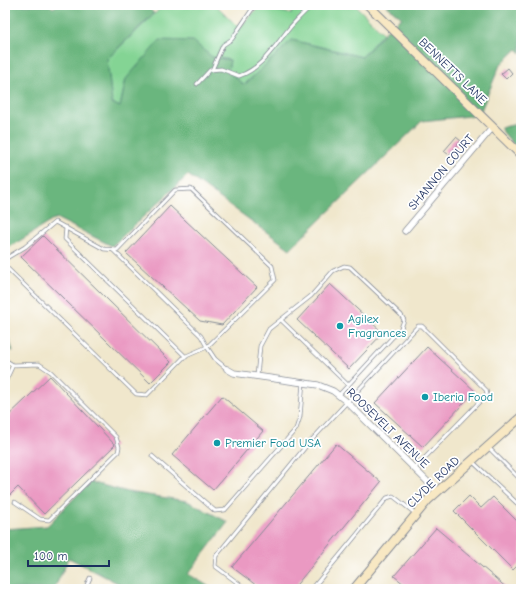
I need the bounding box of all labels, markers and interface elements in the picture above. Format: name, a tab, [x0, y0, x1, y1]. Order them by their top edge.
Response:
street label: BENNETTS LANE	[416, 35, 490, 107]
street label: SHANNON COURT	[405, 131, 477, 213]
place label: Agilex Fragrances	[348, 312, 406, 340]
marker: Agilex Fragrances	[335, 321, 345, 331]
street label: ROOSEVELT AVENUE	[344, 385, 432, 471]
place label: Iberia Food	[433, 390, 493, 404]
marker: Iberia Food	[420, 392, 430, 402]
place label: Premier Food USA	[225, 436, 321, 450]
marker: Premier Food USA	[212, 438, 222, 448]
street label: CLYDE ROAD	[404, 453, 462, 511]
scale bar	[28, 542, 109, 568]
text: 100 m	[34, 549, 67, 563]

